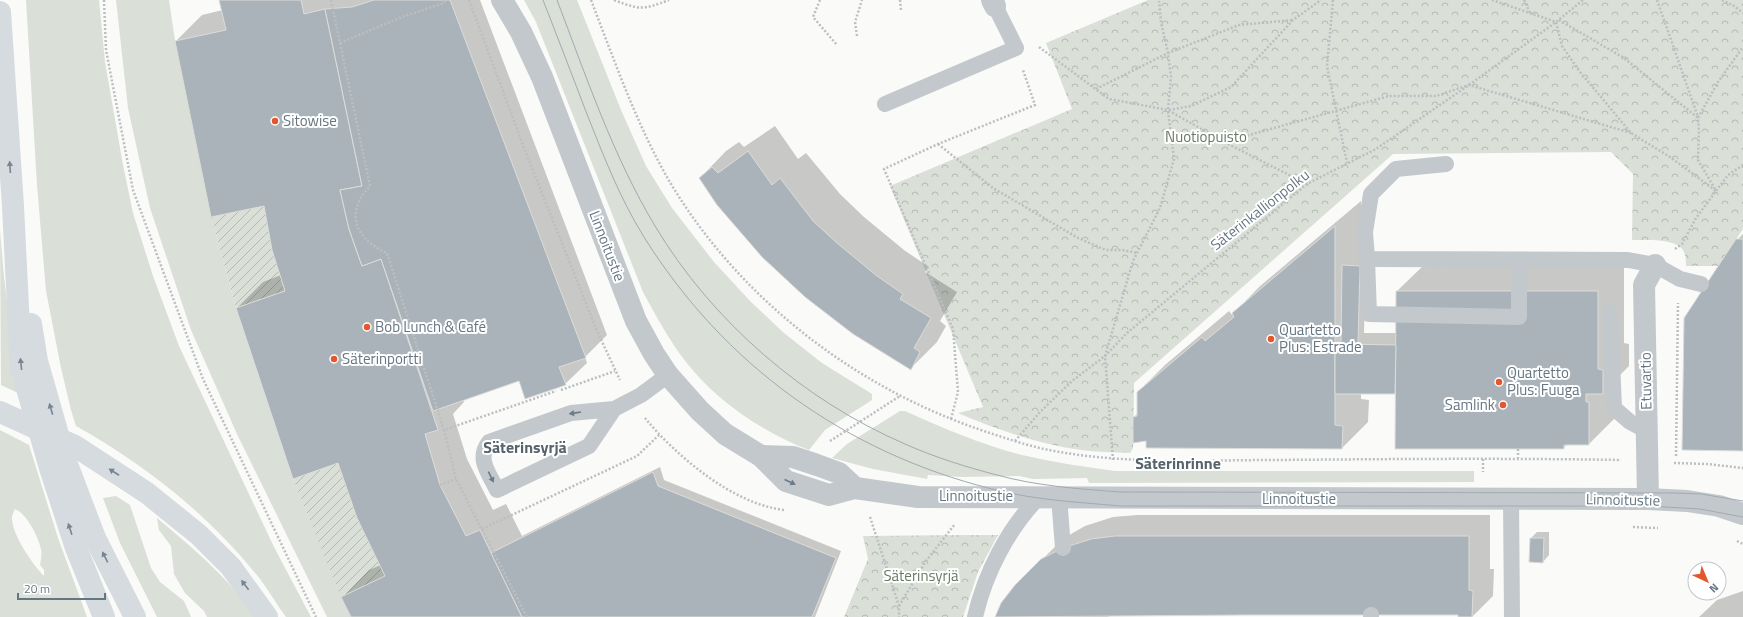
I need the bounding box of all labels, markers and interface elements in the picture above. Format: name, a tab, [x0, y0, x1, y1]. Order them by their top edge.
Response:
place label: Sitowise	[283, 109, 337, 132]
marker: Sitowise	[270, 116, 280, 126]
park label: Nuotiopuisto	[1165, 125, 1247, 148]
one-way arrow	[7, 161, 14, 173]
street label: Säterinkallionpolku	[1205, 164, 1314, 256]
street label: Linnoitustie	[583, 207, 631, 285]
place label: Bob Lunch & Café	[375, 315, 486, 338]
place label: Quartetto Plus: Estrade	[1279, 318, 1362, 358]
marker: Bob Lunch & Café	[362, 322, 372, 332]
marker: Quartetto Plus: Estrade	[1266, 334, 1276, 344]
place label: Säterinportti	[342, 347, 422, 370]
street label: Etuvartio	[1633, 352, 1658, 410]
marker: Säterinportti	[329, 354, 339, 364]
one-way arrow	[18, 358, 25, 370]
place label: Quartetto Plus: Fuuga	[1507, 361, 1580, 401]
marker: Quartetto Plus: Fuuga	[1494, 377, 1504, 387]
place label: Samlink	[1445, 393, 1495, 416]
marker: Samlink	[1498, 400, 1508, 410]
one-way arrow	[48, 403, 54, 415]
one-way arrow	[569, 410, 581, 416]
district label: Säterinsyrjä	[483, 435, 567, 459]
district label: Säterinrinne	[1135, 451, 1221, 475]
one-way arrow	[109, 468, 119, 476]
one-way arrow	[488, 472, 494, 483]
one-way arrow	[784, 479, 796, 485]
street label: Linnoitustie	[939, 484, 1013, 507]
street label: Linnoitustie	[1262, 487, 1336, 510]
street label: Linnoitustie	[1586, 487, 1660, 512]
one-way arrow	[67, 522, 73, 534]
one-way arrow	[101, 552, 108, 563]
north arrow	[1687, 561, 1727, 601]
park label: Säterinsyrjä	[883, 564, 959, 587]
scale bar	[18, 575, 105, 601]
text: 20 m	[24, 579, 50, 598]
one-way arrow	[240, 580, 249, 591]
text: N	[1706, 580, 1722, 597]

